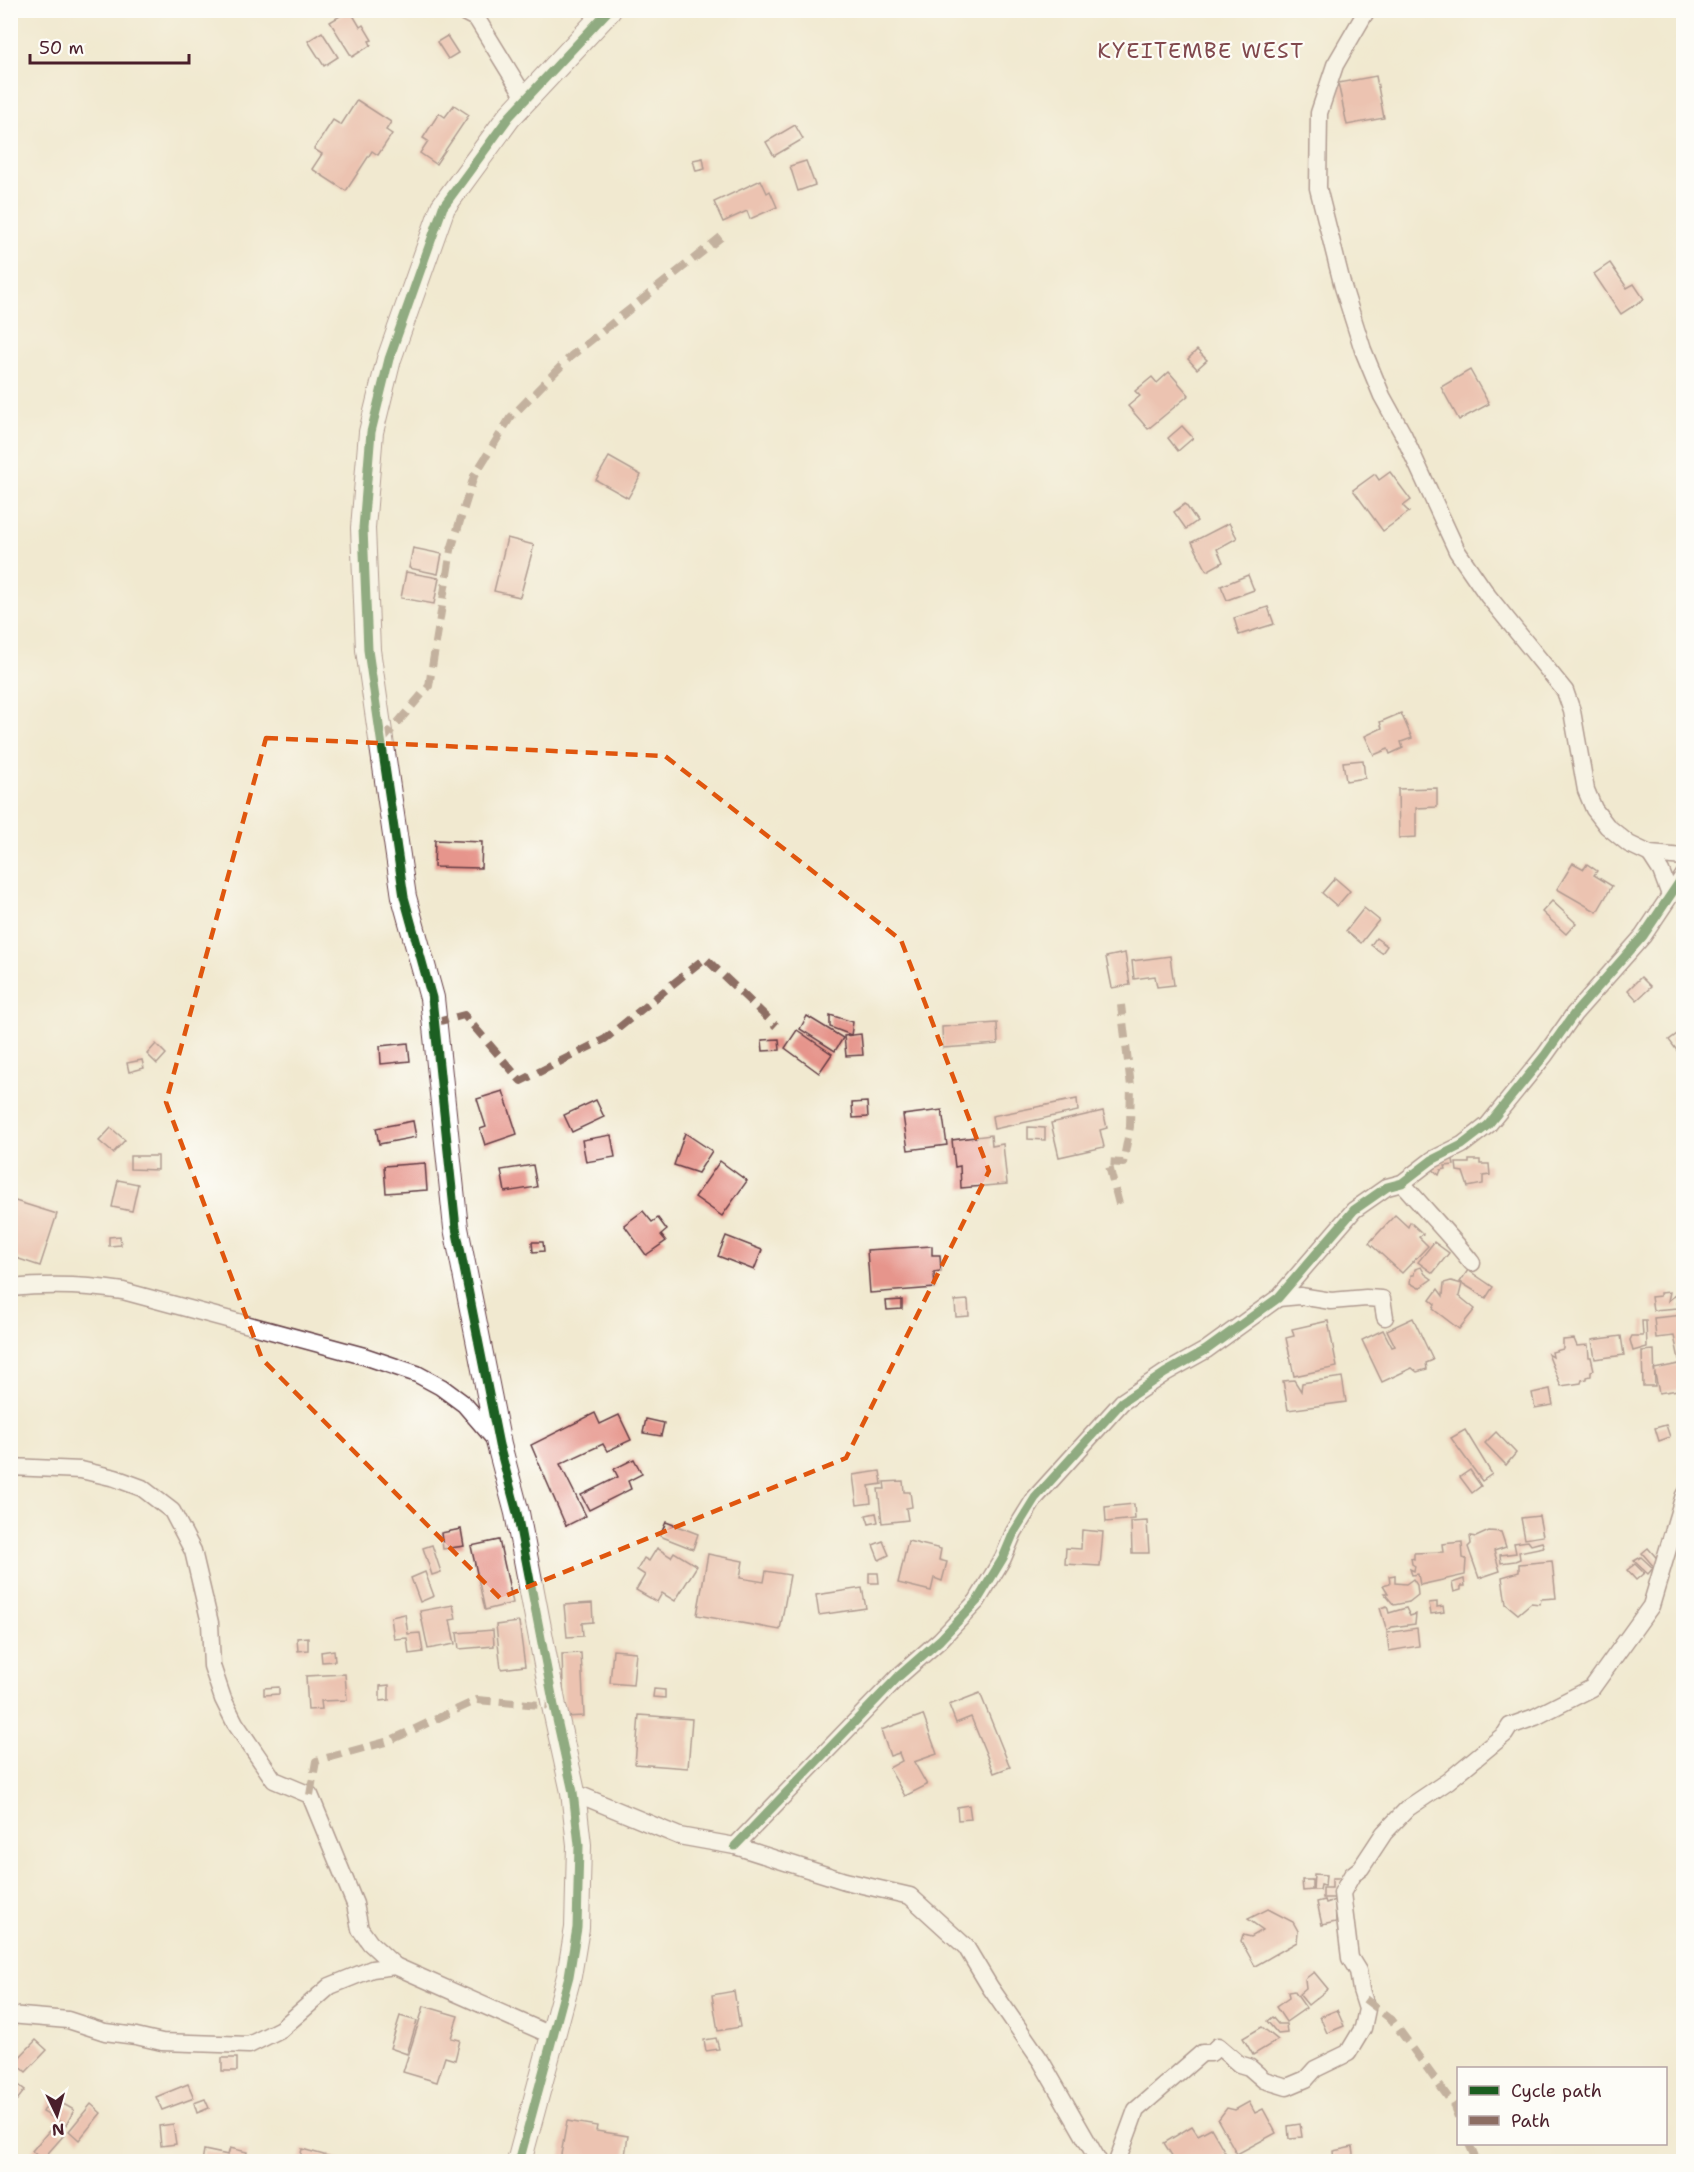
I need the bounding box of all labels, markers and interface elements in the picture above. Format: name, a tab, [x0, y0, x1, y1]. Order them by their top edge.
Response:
scale bar	[30, 27, 189, 65]
text: 50 m	[39, 36, 84, 60]
district label: KYEITEMBE WEST	[1097, 37, 1305, 65]
legend	[1457, 2067, 1667, 2145]
text: Cycle path	[1511, 2079, 1602, 2103]
north arrow	[27, 2085, 87, 2145]
text: Path	[1511, 2109, 1550, 2133]
text: N	[51, 2118, 65, 2140]

